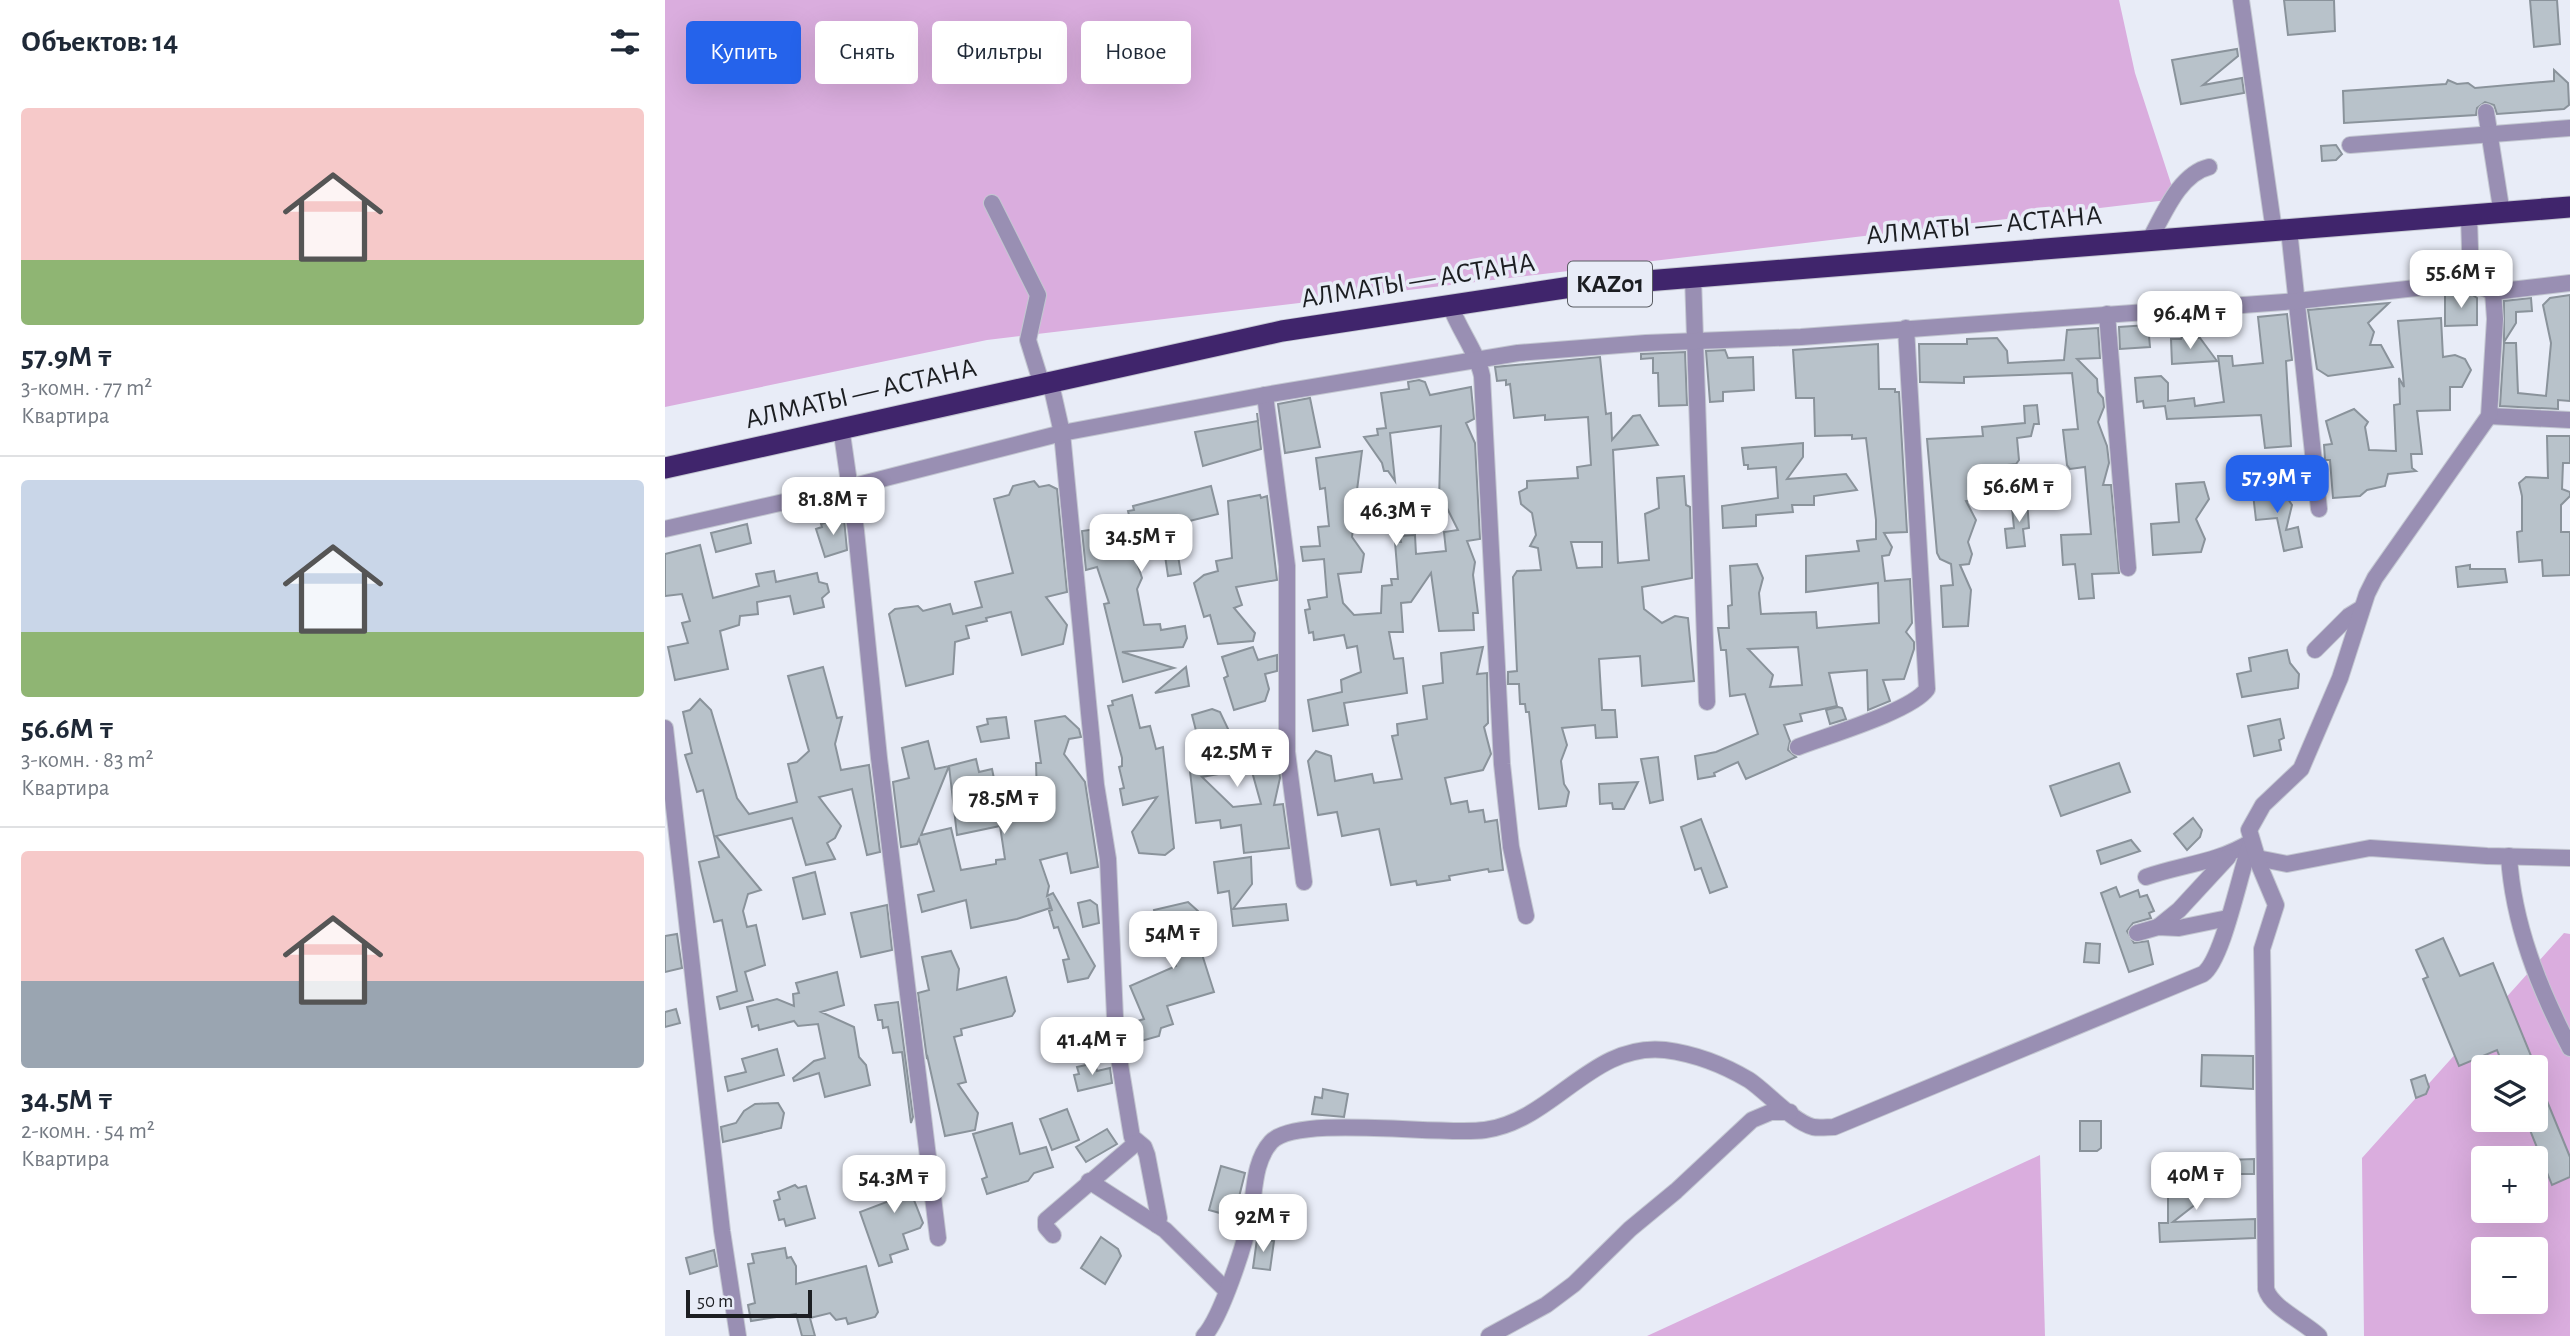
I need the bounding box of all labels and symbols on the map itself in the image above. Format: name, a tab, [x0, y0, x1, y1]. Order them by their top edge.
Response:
street label: АЛМАТЫ — АСТАНА	[1865, 202, 2103, 250]
street label: АЛМАТЫ — АСТАНА	[1299, 249, 1537, 313]
pin: 55.6M ₸	[2396, 250, 2526, 310]
road number: KАZ01	[1568, 262, 1652, 306]
pin: 96.4M ₸	[2125, 292, 2255, 351]
street label: АЛМАТЫ — АСТАНА	[743, 354, 979, 434]
pin: 57.9M ₸	[2212, 456, 2342, 515]
pin: 56.6M ₸	[1954, 464, 2084, 524]
pin: 81.8M ₸	[768, 477, 898, 537]
pin: 46.3M ₸	[1331, 489, 1461, 548]
pin: 34.5M ₸	[1076, 514, 1206, 574]
pin: 42.5M ₸	[1172, 730, 1302, 789]
pin: 78.5M ₸	[939, 776, 1069, 836]
pin: 54M ₸	[1124, 912, 1222, 971]
pin: 41.4M ₸	[1027, 1018, 1157, 1077]
pin: 40M ₸	[2147, 1152, 2245, 1212]
pin: 54.3M ₸	[829, 1156, 959, 1215]
pin: 92M ₸	[1214, 1194, 1312, 1254]
scale bar	[686, 1287, 812, 1319]

